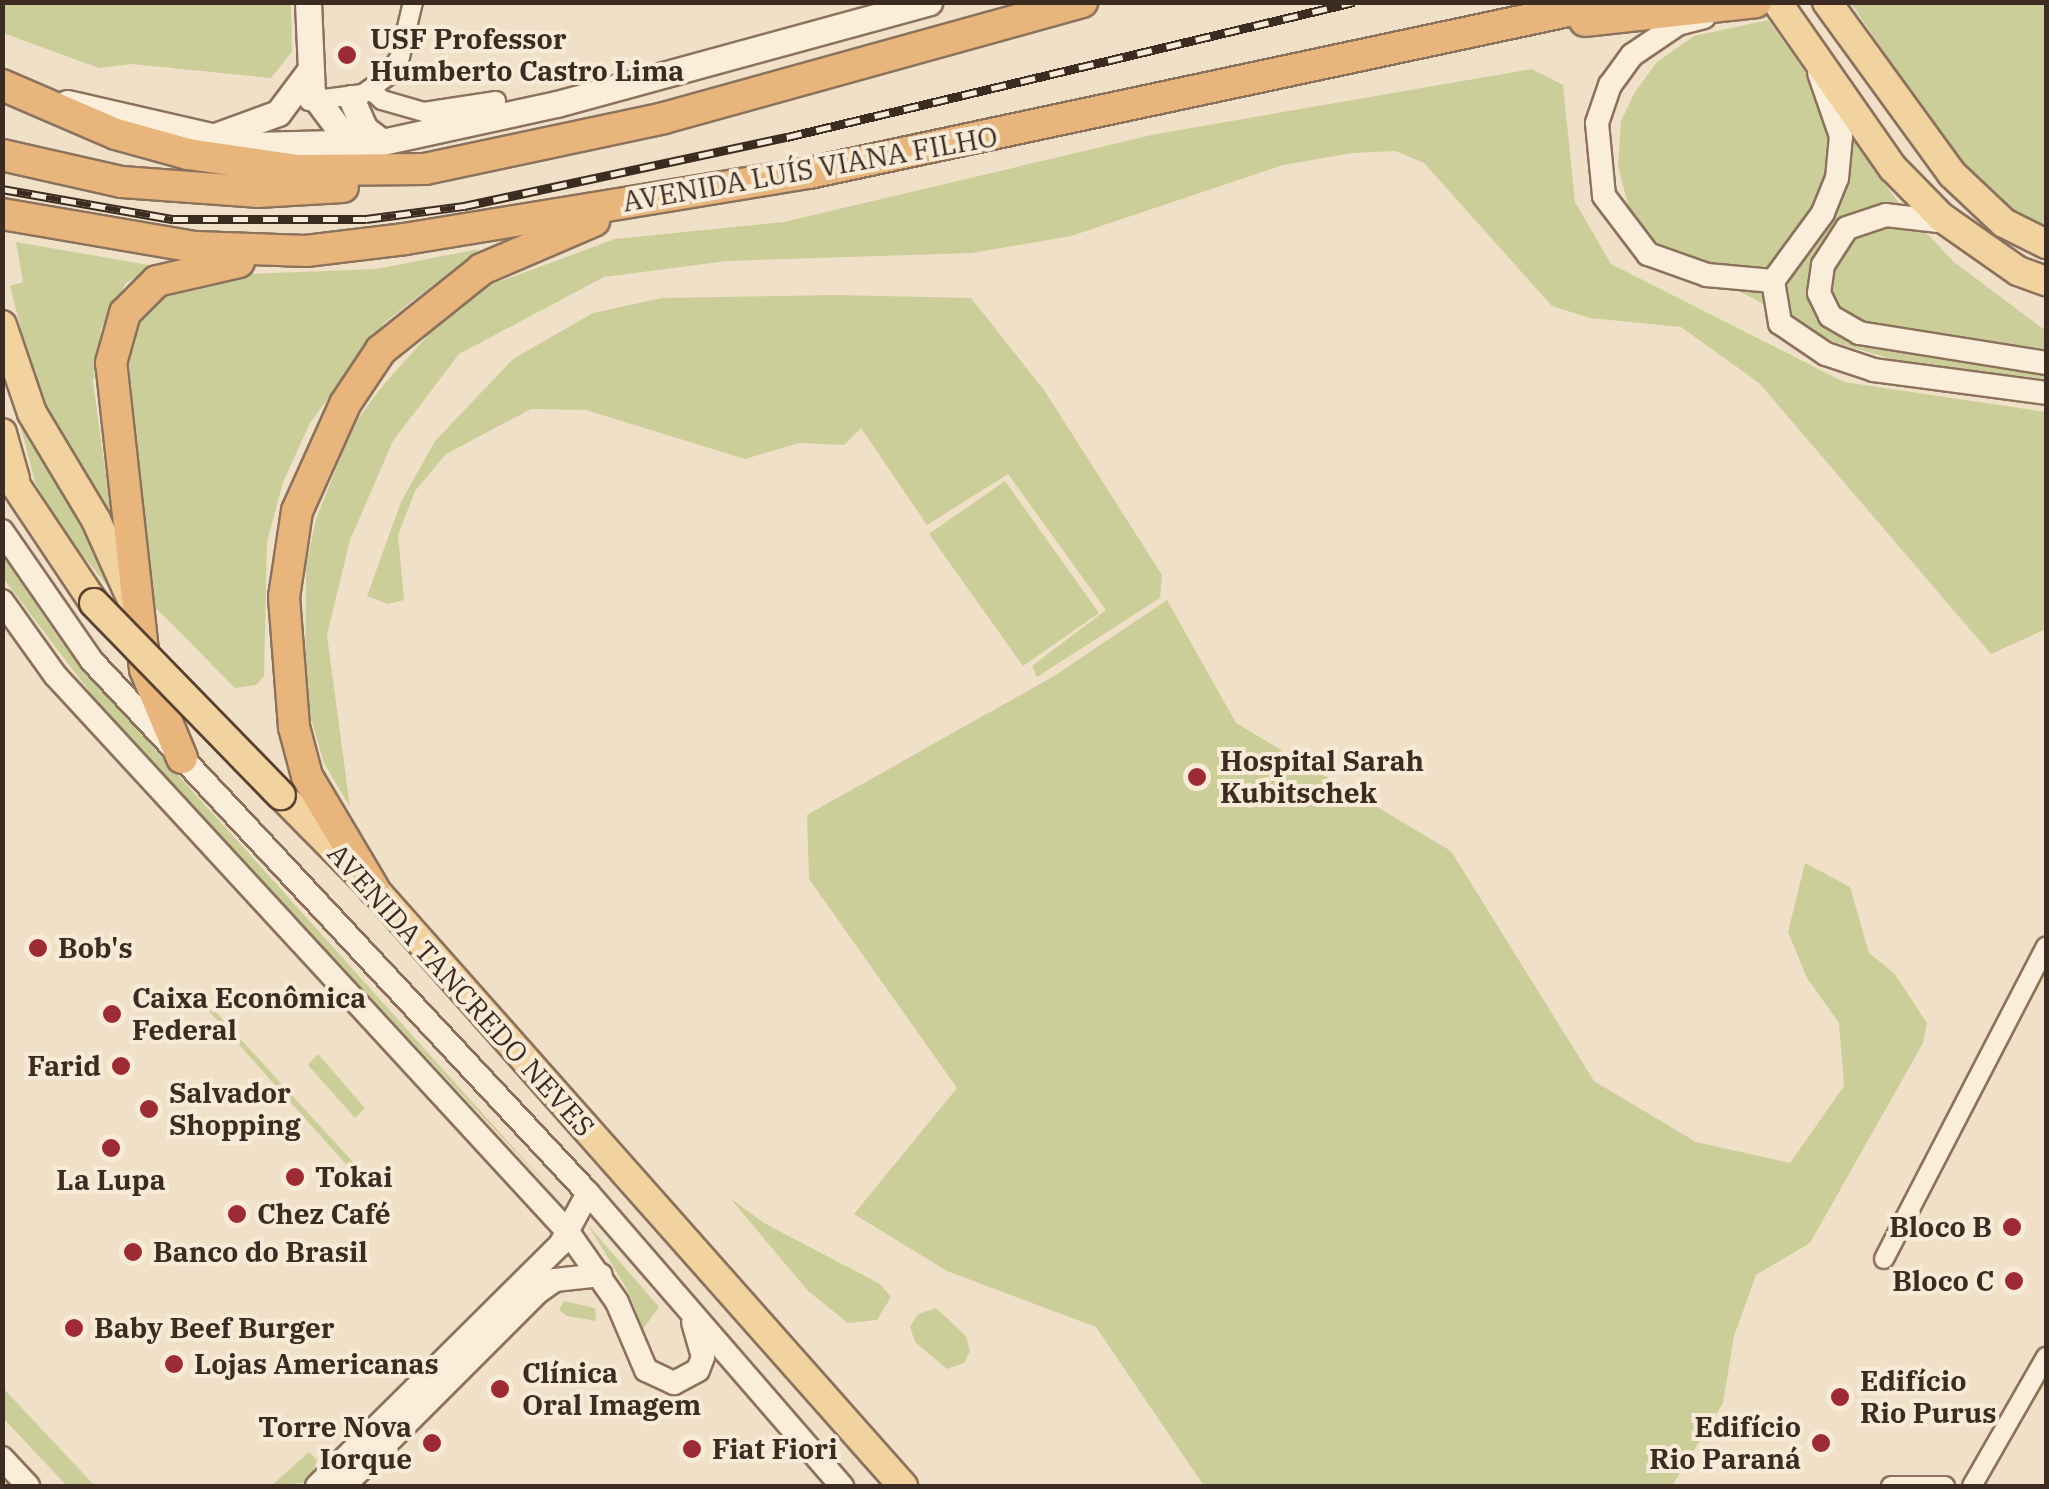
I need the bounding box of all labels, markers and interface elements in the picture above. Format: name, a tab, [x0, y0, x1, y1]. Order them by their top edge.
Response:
place label: USF Professor Humberto Castro Lima	[370, 22, 684, 88]
marker: USF Professor Humberto Castro Lima	[334, 42, 360, 68]
street label: AVENIDA LUÍS VIANA FILHO	[620, 119, 1000, 219]
place label: Hospital Sarah Kubitschek	[1220, 744, 1424, 810]
marker: Hospital Sarah Kubitschek	[1184, 764, 1210, 790]
street label: AVENIDA TANCREDO NEVES	[321, 837, 601, 1143]
place label: Bob's	[58, 931, 133, 965]
marker: Bob's	[27, 937, 49, 959]
place label: Caixa Econômica Federal	[132, 981, 366, 1047]
marker: Caixa Econômica Federal	[101, 1003, 123, 1025]
place label: Farid	[27, 1049, 101, 1083]
marker: Farid	[110, 1055, 132, 1077]
place label: Salvador Shopping	[169, 1076, 301, 1142]
marker: Salvador Shopping	[138, 1098, 160, 1120]
marker: La Lupa	[100, 1137, 122, 1159]
place label: Tokai	[315, 1160, 393, 1194]
place label: La Lupa	[56, 1163, 166, 1197]
marker: Tokai	[284, 1166, 306, 1188]
place label: Chez Café	[257, 1197, 391, 1231]
marker: Chez Café	[226, 1203, 248, 1225]
place label: Bloco B	[1889, 1210, 1992, 1244]
marker: Bloco B	[2001, 1216, 2023, 1238]
place label: Banco do Brasil	[153, 1235, 368, 1269]
marker: Banco do Brasil	[122, 1241, 144, 1263]
place label: Bloco C	[1892, 1264, 1994, 1298]
marker: Bloco C	[2003, 1270, 2025, 1292]
place label: Baby Beef Burger	[94, 1311, 335, 1345]
marker: Baby Beef Burger	[63, 1317, 85, 1339]
place label: Lojas Americanas	[194, 1347, 439, 1381]
marker: Lojas Americanas	[163, 1353, 185, 1375]
place label: Clínica Oral Imagem	[522, 1356, 701, 1422]
place label: Edifício Rio Purus	[1860, 1364, 1996, 1430]
marker: Clínica Oral Imagem	[487, 1376, 513, 1402]
marker: Edifício Rio Purus	[1829, 1386, 1851, 1408]
place label: Torre Nova Iorque	[258, 1410, 412, 1476]
place label: Edifício Rio Paraná	[1649, 1410, 1801, 1476]
marker: Torre Nova Iorque	[421, 1432, 443, 1454]
place label: Fiat Fiori	[712, 1432, 838, 1466]
marker: Edifício Rio Paraná	[1810, 1432, 1832, 1454]
marker: Fiat Fiori	[681, 1438, 703, 1460]

